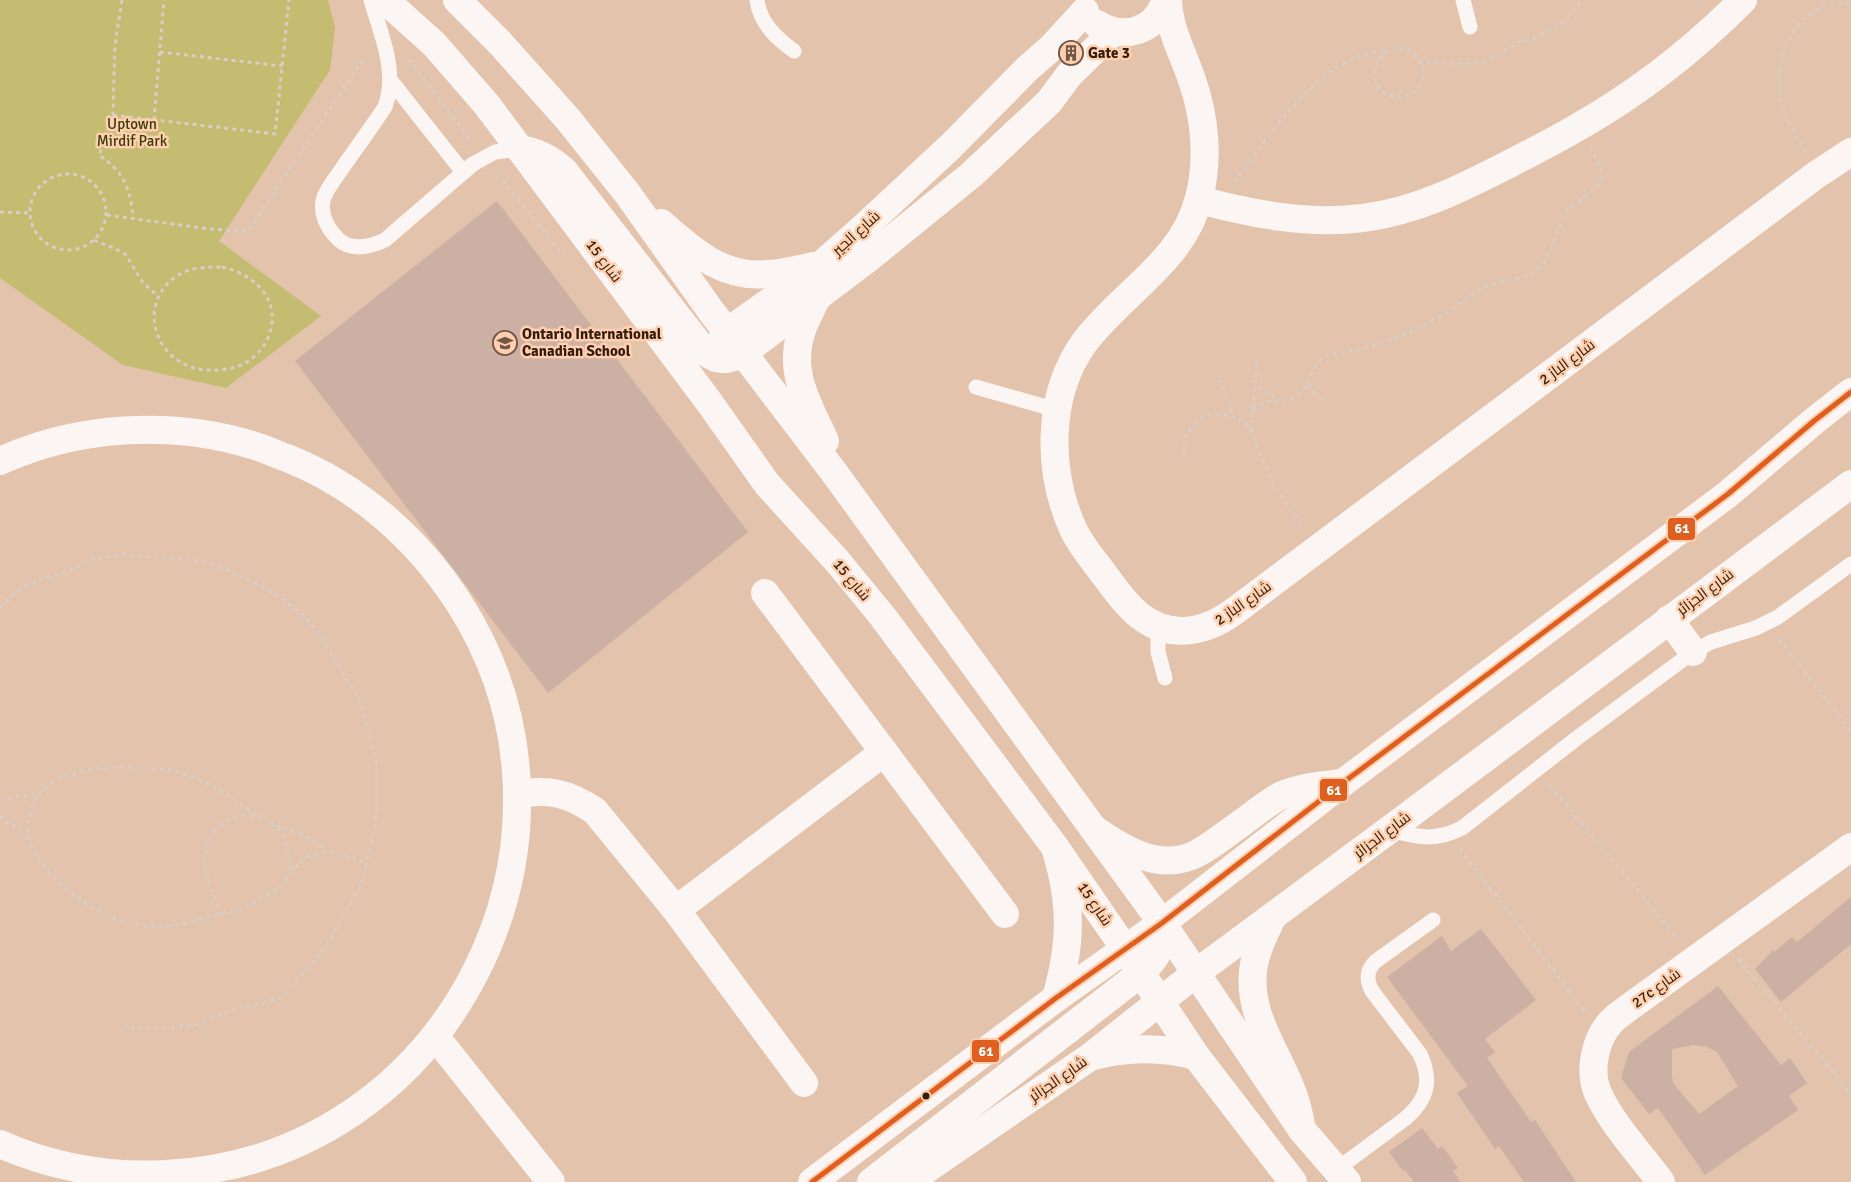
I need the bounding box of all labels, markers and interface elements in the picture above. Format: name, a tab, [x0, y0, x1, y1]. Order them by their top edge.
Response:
building icon: Gate 3	[1058, 40, 1084, 66]
place label: Gate 3	[1088, 44, 1130, 62]
park label: Uptown Mirdif Park	[97, 115, 168, 150]
street label: شارع الجير	[828, 207, 885, 261]
street label: شارع 15	[581, 236, 626, 287]
place label: Ontario International Canadian School	[522, 325, 662, 360]
school or university icon: Ontario International Canadian School	[492, 330, 518, 356]
street label: شارع الباز 2	[1536, 335, 1599, 390]
line badge: 61	[1667, 517, 1696, 541]
text: 61	[1674, 520, 1690, 537]
street label: شارع 15	[828, 556, 875, 606]
street label: شارع الجزائر	[1672, 565, 1738, 621]
street label: شارع الباز 2	[1211, 577, 1276, 631]
line badge: 61	[1319, 778, 1348, 802]
text: 61	[1326, 782, 1342, 799]
street label: شارع الجزائر	[1349, 808, 1415, 864]
street label: شارع 15	[1072, 879, 1116, 930]
street label: 27c شارع	[1628, 964, 1685, 1013]
line badge: 61	[971, 1039, 1000, 1063]
text: 61	[978, 1043, 994, 1060]
street label: شارع الجزائر	[1025, 1053, 1092, 1108]
unlabelled marker	[921, 1091, 931, 1101]

